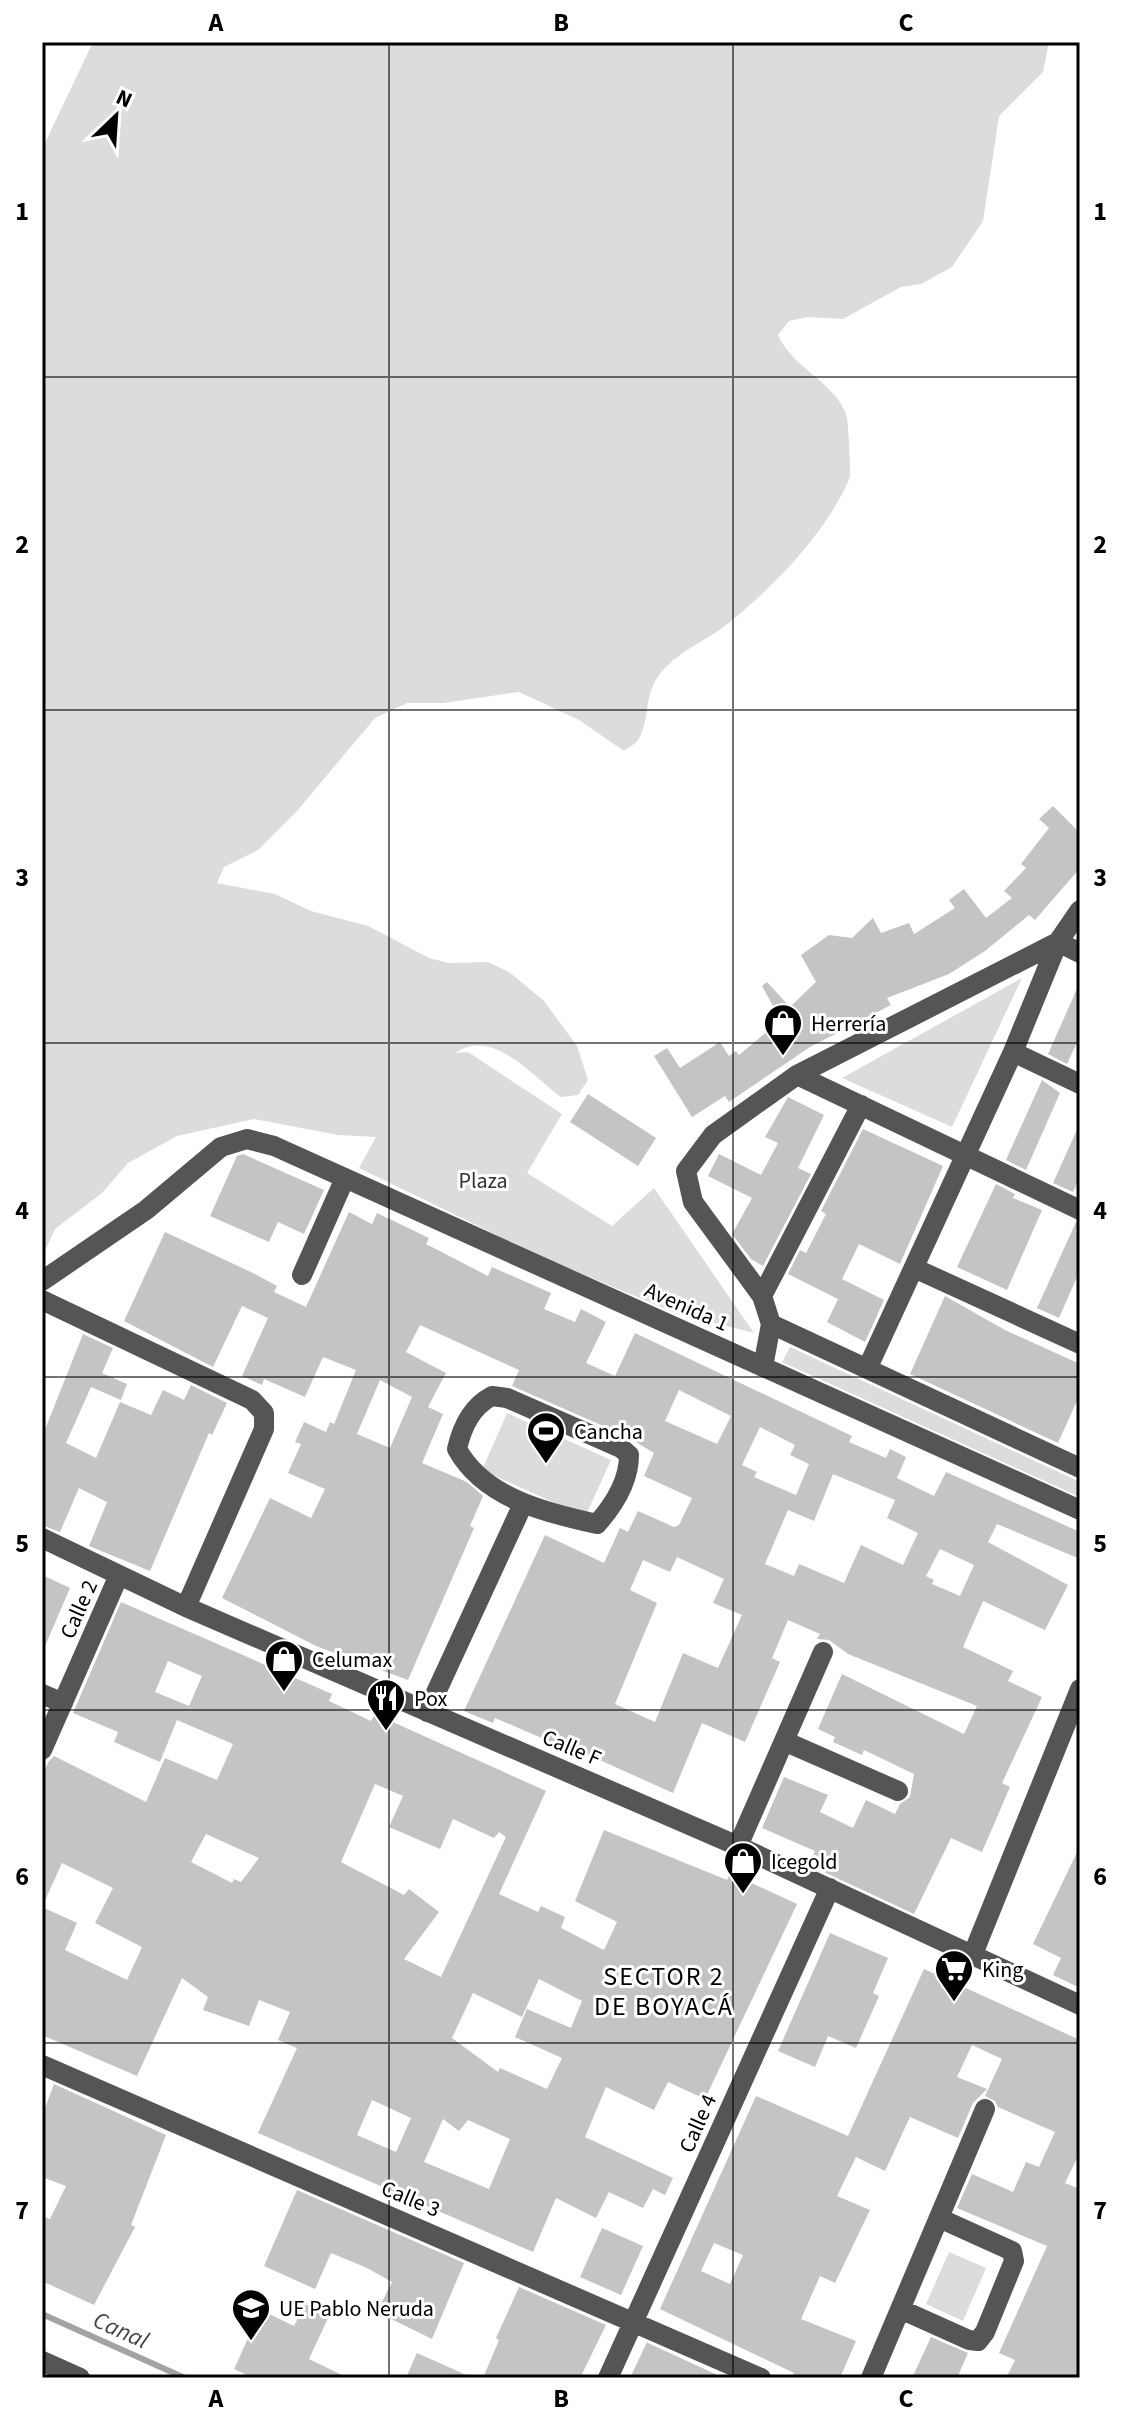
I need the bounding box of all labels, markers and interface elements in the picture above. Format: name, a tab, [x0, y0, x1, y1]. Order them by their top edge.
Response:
text: A	[208, 4, 225, 41]
text: B	[553, 4, 569, 41]
text: C	[898, 4, 914, 41]
north arrow	[76, 76, 156, 156]
text: N	[111, 81, 137, 116]
text: 1	[15, 193, 29, 230]
text: 1	[1093, 193, 1107, 230]
text: 2	[15, 526, 29, 563]
text: 2	[1093, 526, 1107, 563]
text: 3	[15, 859, 29, 896]
text: 3	[1093, 859, 1107, 896]
shop icon: Herrería	[762, 1002, 804, 1057]
place label: Herrería	[811, 1008, 886, 1040]
park label: Plaza	[458, 1165, 508, 1197]
text: 4	[15, 1192, 29, 1229]
text: 4	[1093, 1192, 1107, 1229]
street label: Avenida 1	[639, 1274, 734, 1340]
sports icon: Cancha	[525, 1410, 567, 1465]
place label: Cancha	[574, 1416, 643, 1448]
text: 5	[15, 1525, 29, 1562]
text: 5	[1093, 1525, 1107, 1562]
street label: Calle 2	[52, 1575, 106, 1644]
shop icon: Celumax	[263, 1638, 305, 1693]
place label: Celumax	[312, 1644, 392, 1676]
restaurant icon: Pox	[365, 1677, 407, 1732]
place label: Pox	[414, 1683, 447, 1715]
street label: Calle F	[537, 1721, 606, 1775]
shop icon: Icegold	[722, 1840, 764, 1895]
place label: Icegold	[771, 1846, 838, 1878]
text: 6	[15, 1858, 29, 1895]
text: 6	[1093, 1858, 1107, 1895]
supermarket icon: King	[933, 1948, 975, 2003]
place label: King	[982, 1954, 1023, 1986]
district label: SECTOR 2 DE BOYACÁ	[594, 1958, 734, 2025]
street label: Calle 4	[671, 2089, 725, 2158]
street label: Calle 3	[376, 2172, 445, 2226]
text: 7	[15, 2192, 29, 2229]
text: 7	[1093, 2192, 1107, 2229]
school or university icon: UE Pablo Neruda	[230, 2287, 272, 2342]
place label: UE Pablo Neruda	[279, 2293, 434, 2325]
water label: Canal	[87, 2303, 154, 2358]
text: A	[208, 2380, 225, 2417]
text: B	[553, 2380, 569, 2417]
text: C	[898, 2380, 914, 2417]

